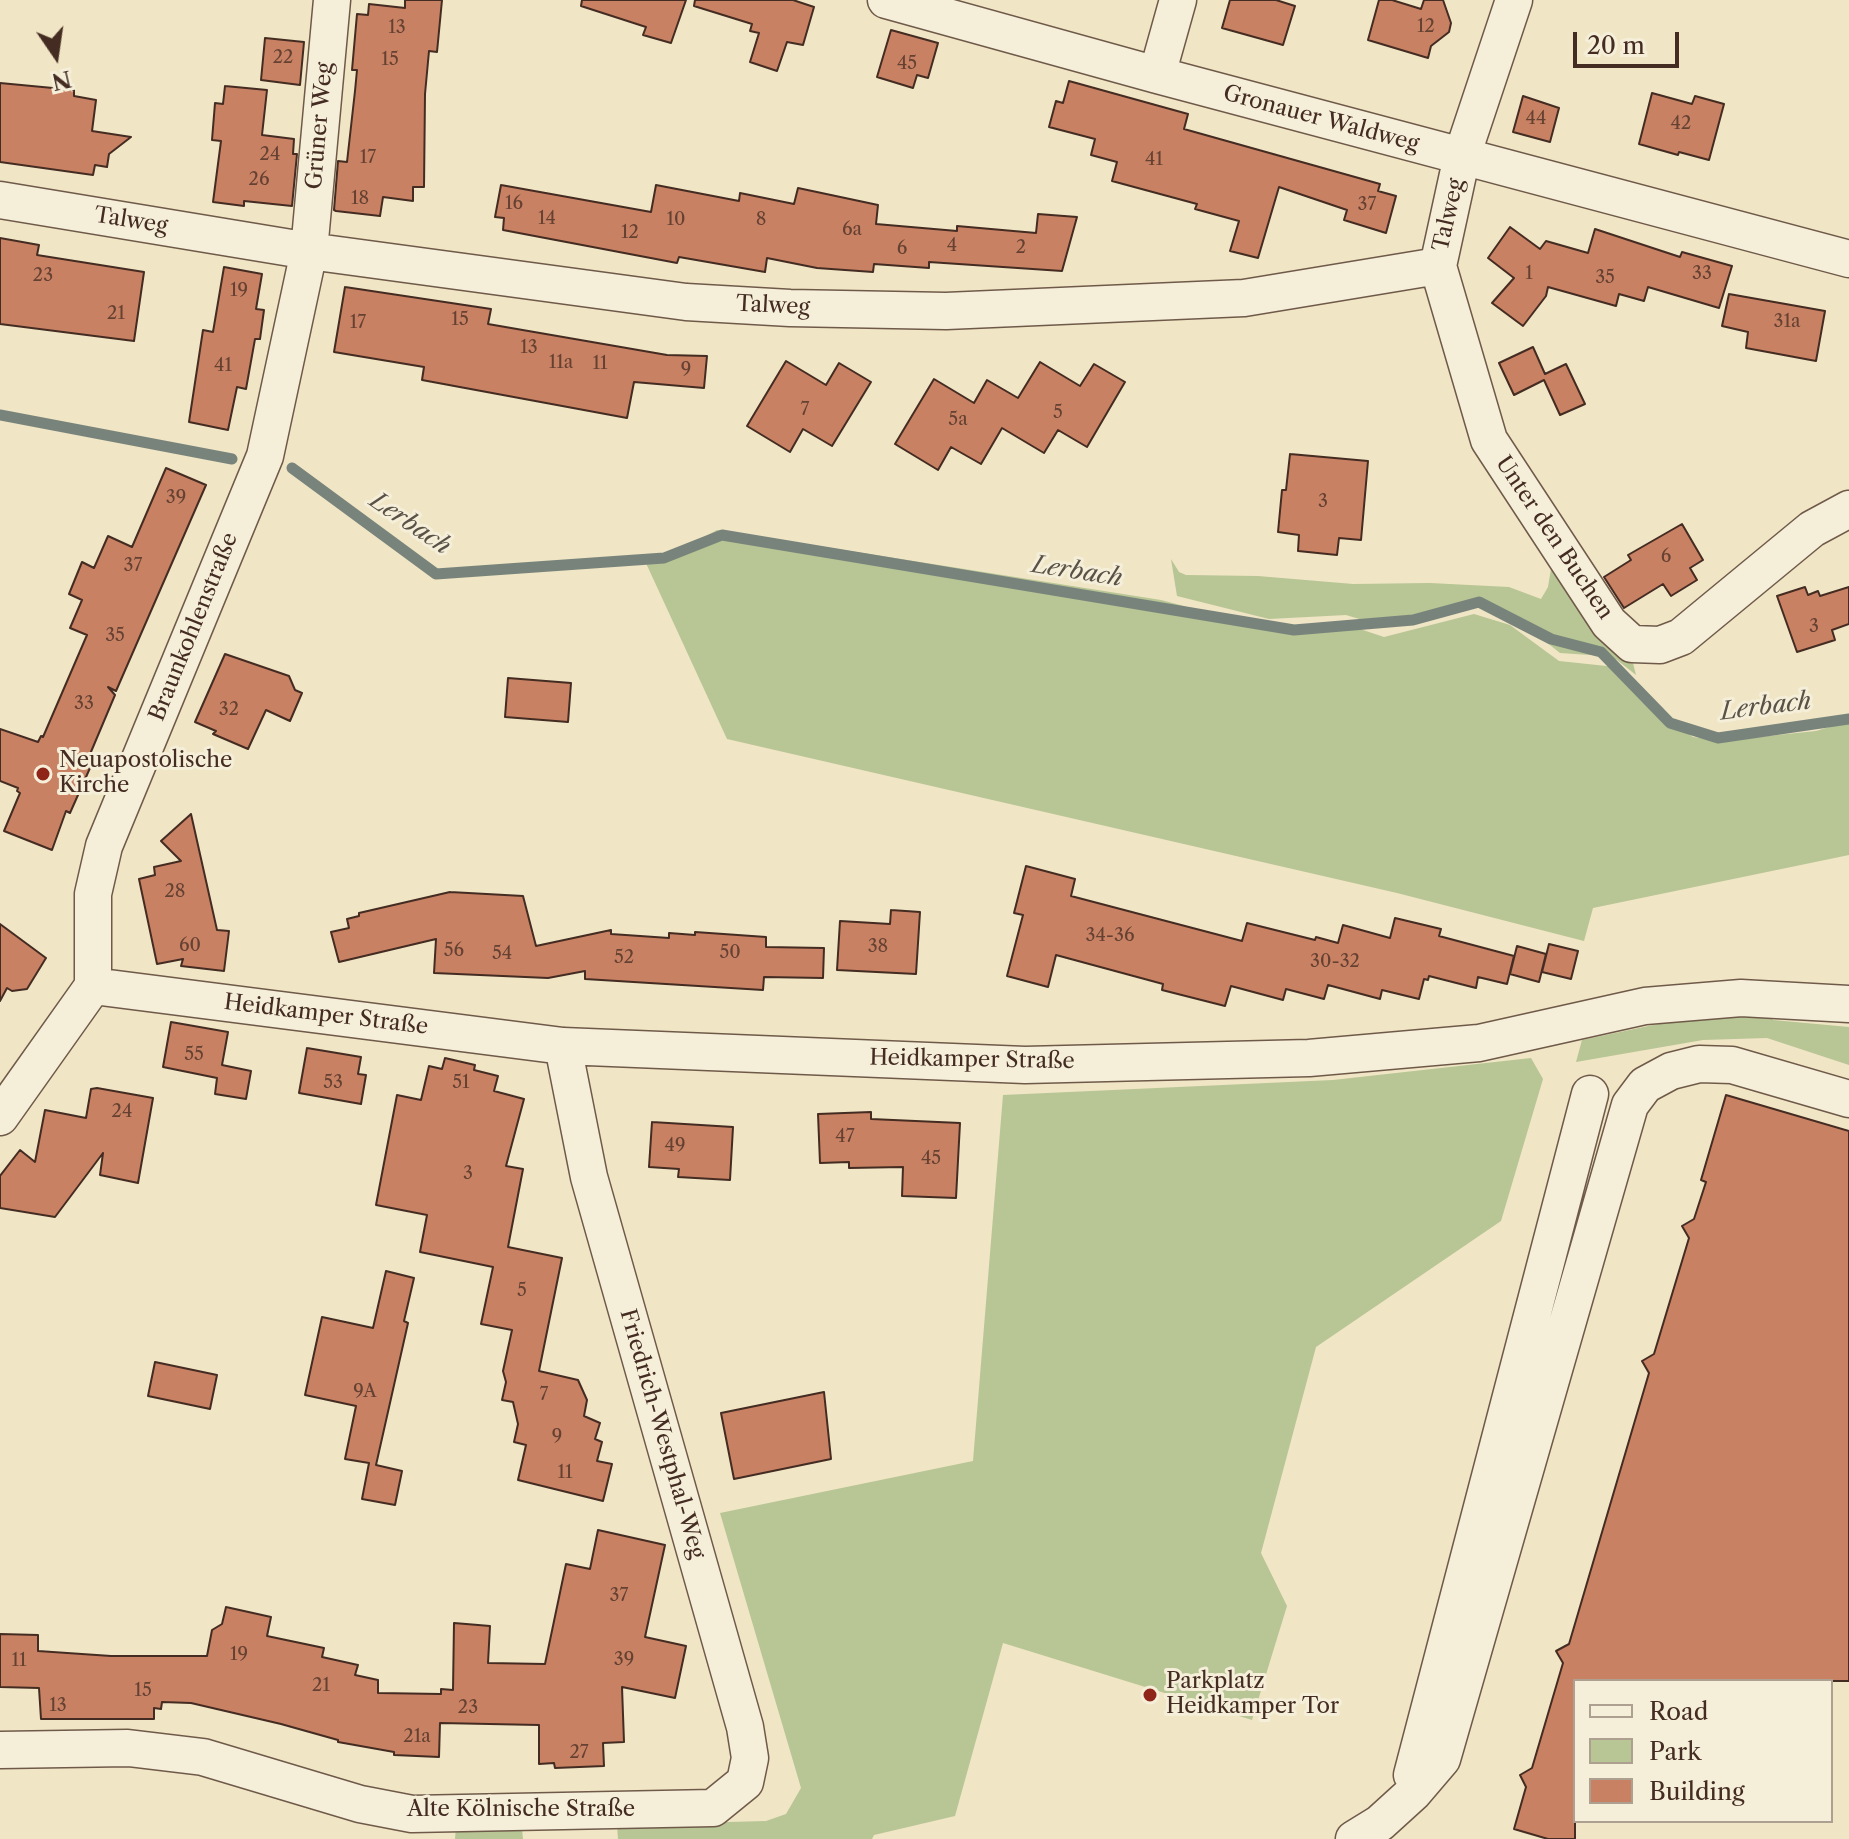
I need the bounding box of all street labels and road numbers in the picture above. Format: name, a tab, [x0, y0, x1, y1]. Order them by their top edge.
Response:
street label: Grüner Weg	[301, 61, 339, 191]
street label: Gronauer Waldweg	[1220, 80, 1422, 158]
street label: Talweg	[1428, 176, 1470, 254]
street label: Talweg	[92, 202, 170, 240]
street label: Talweg	[735, 291, 811, 321]
street label: Unter den Buchen	[1490, 451, 1618, 625]
street label: Braunkohlenstraße	[144, 529, 244, 725]
street label: Heidkamper Straße	[222, 989, 430, 1041]
street label: Heidkamper Straße	[869, 1045, 1075, 1075]
street label: Friedrich-Westphal-Weg	[614, 1306, 710, 1562]
street label: Alte Kölnische Straße	[407, 1797, 635, 1823]

